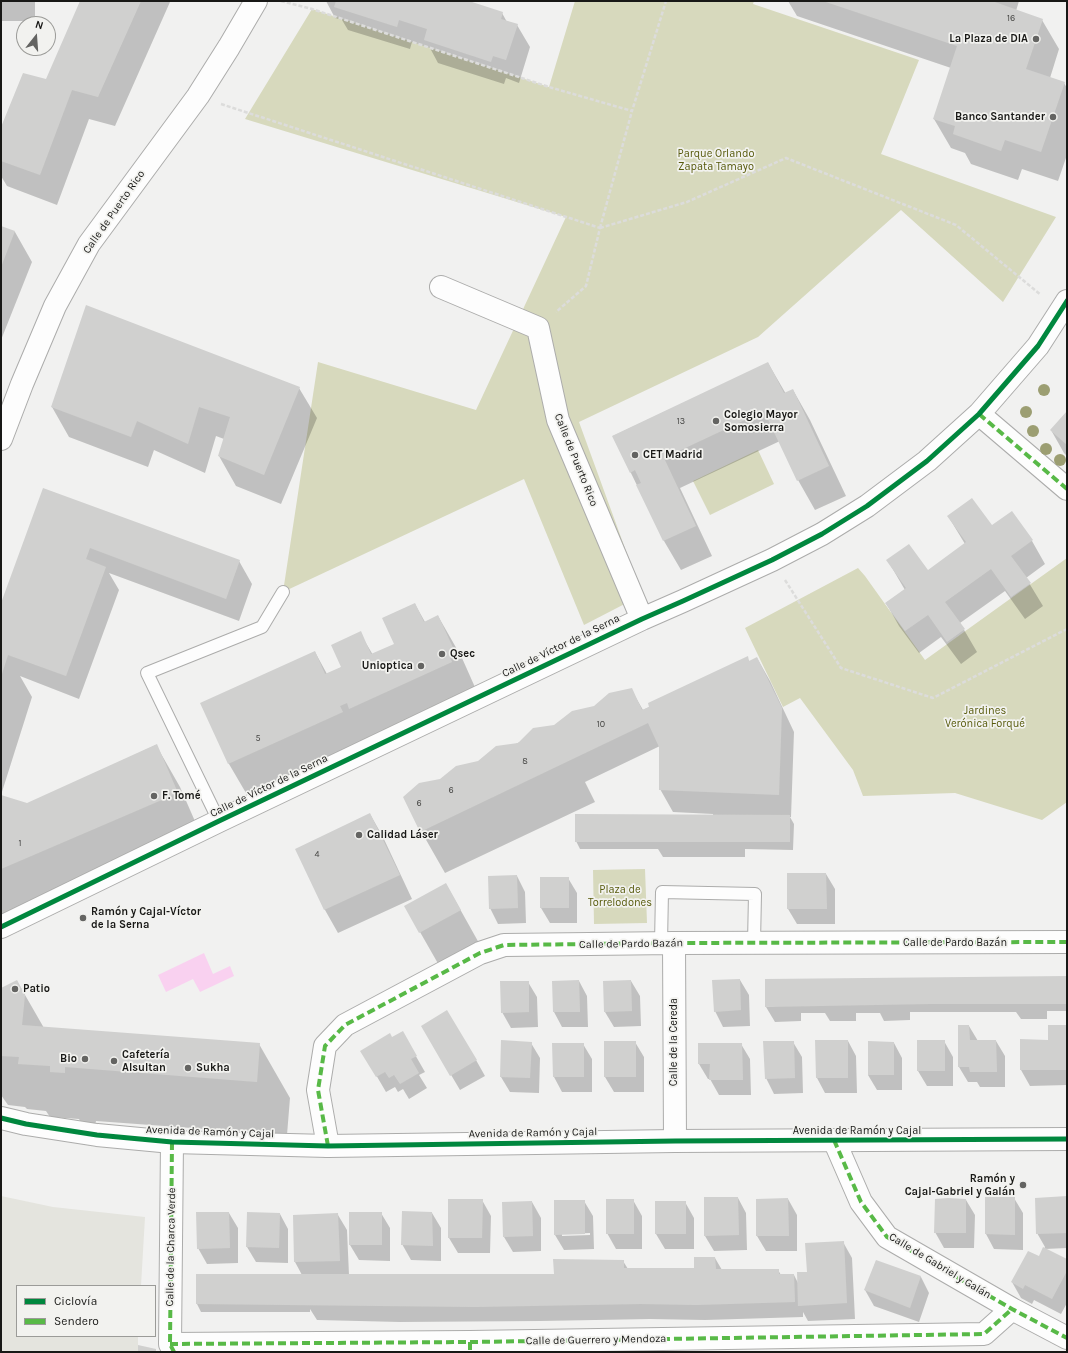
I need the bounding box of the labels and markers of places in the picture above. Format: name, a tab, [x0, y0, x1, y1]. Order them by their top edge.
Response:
place label: La Plaza de DIA	[949, 32, 1028, 46]
marker: La Plaza de DIA	[1031, 34, 1041, 44]
place label: Banco Santander	[955, 110, 1045, 124]
marker: Banco Santander	[1048, 112, 1058, 122]
place label: Colegio Mayor Somosierra	[724, 408, 798, 434]
marker: Colegio Mayor Somosierra	[711, 416, 721, 426]
place label: CET Madrid	[643, 448, 703, 462]
marker: CET Madrid	[630, 450, 640, 460]
place label: Qsec	[450, 647, 475, 661]
marker: Qsec	[437, 649, 447, 659]
place label: Unioptica	[362, 659, 413, 673]
marker: Unioptica	[416, 661, 426, 671]
place label: F. Tomé	[162, 789, 201, 803]
marker: F. Tomé	[149, 791, 159, 801]
place label: Calidad Láser	[367, 828, 438, 842]
marker: Calidad Láser	[354, 830, 364, 840]
place label: Ramón y Cajal-Víctor de la Serna	[91, 905, 201, 931]
marker: Ramón y Cajal-Víctor de la Serna	[78, 913, 88, 923]
place label: Patio	[23, 982, 50, 996]
marker: Patio	[10, 984, 20, 994]
place label: Cafetería Alsultan	[122, 1048, 170, 1074]
place label: Bio	[60, 1052, 77, 1066]
marker: Bio	[80, 1054, 90, 1064]
marker: Cafetería Alsultan	[109, 1056, 119, 1066]
place label: Sukha	[196, 1061, 230, 1075]
marker: Sukha	[183, 1063, 193, 1073]
place label: Ramón y Cajal-Gabriel y Galán	[905, 1172, 1015, 1198]
marker: Ramón y Cajal-Gabriel y Galán	[1018, 1180, 1028, 1190]

